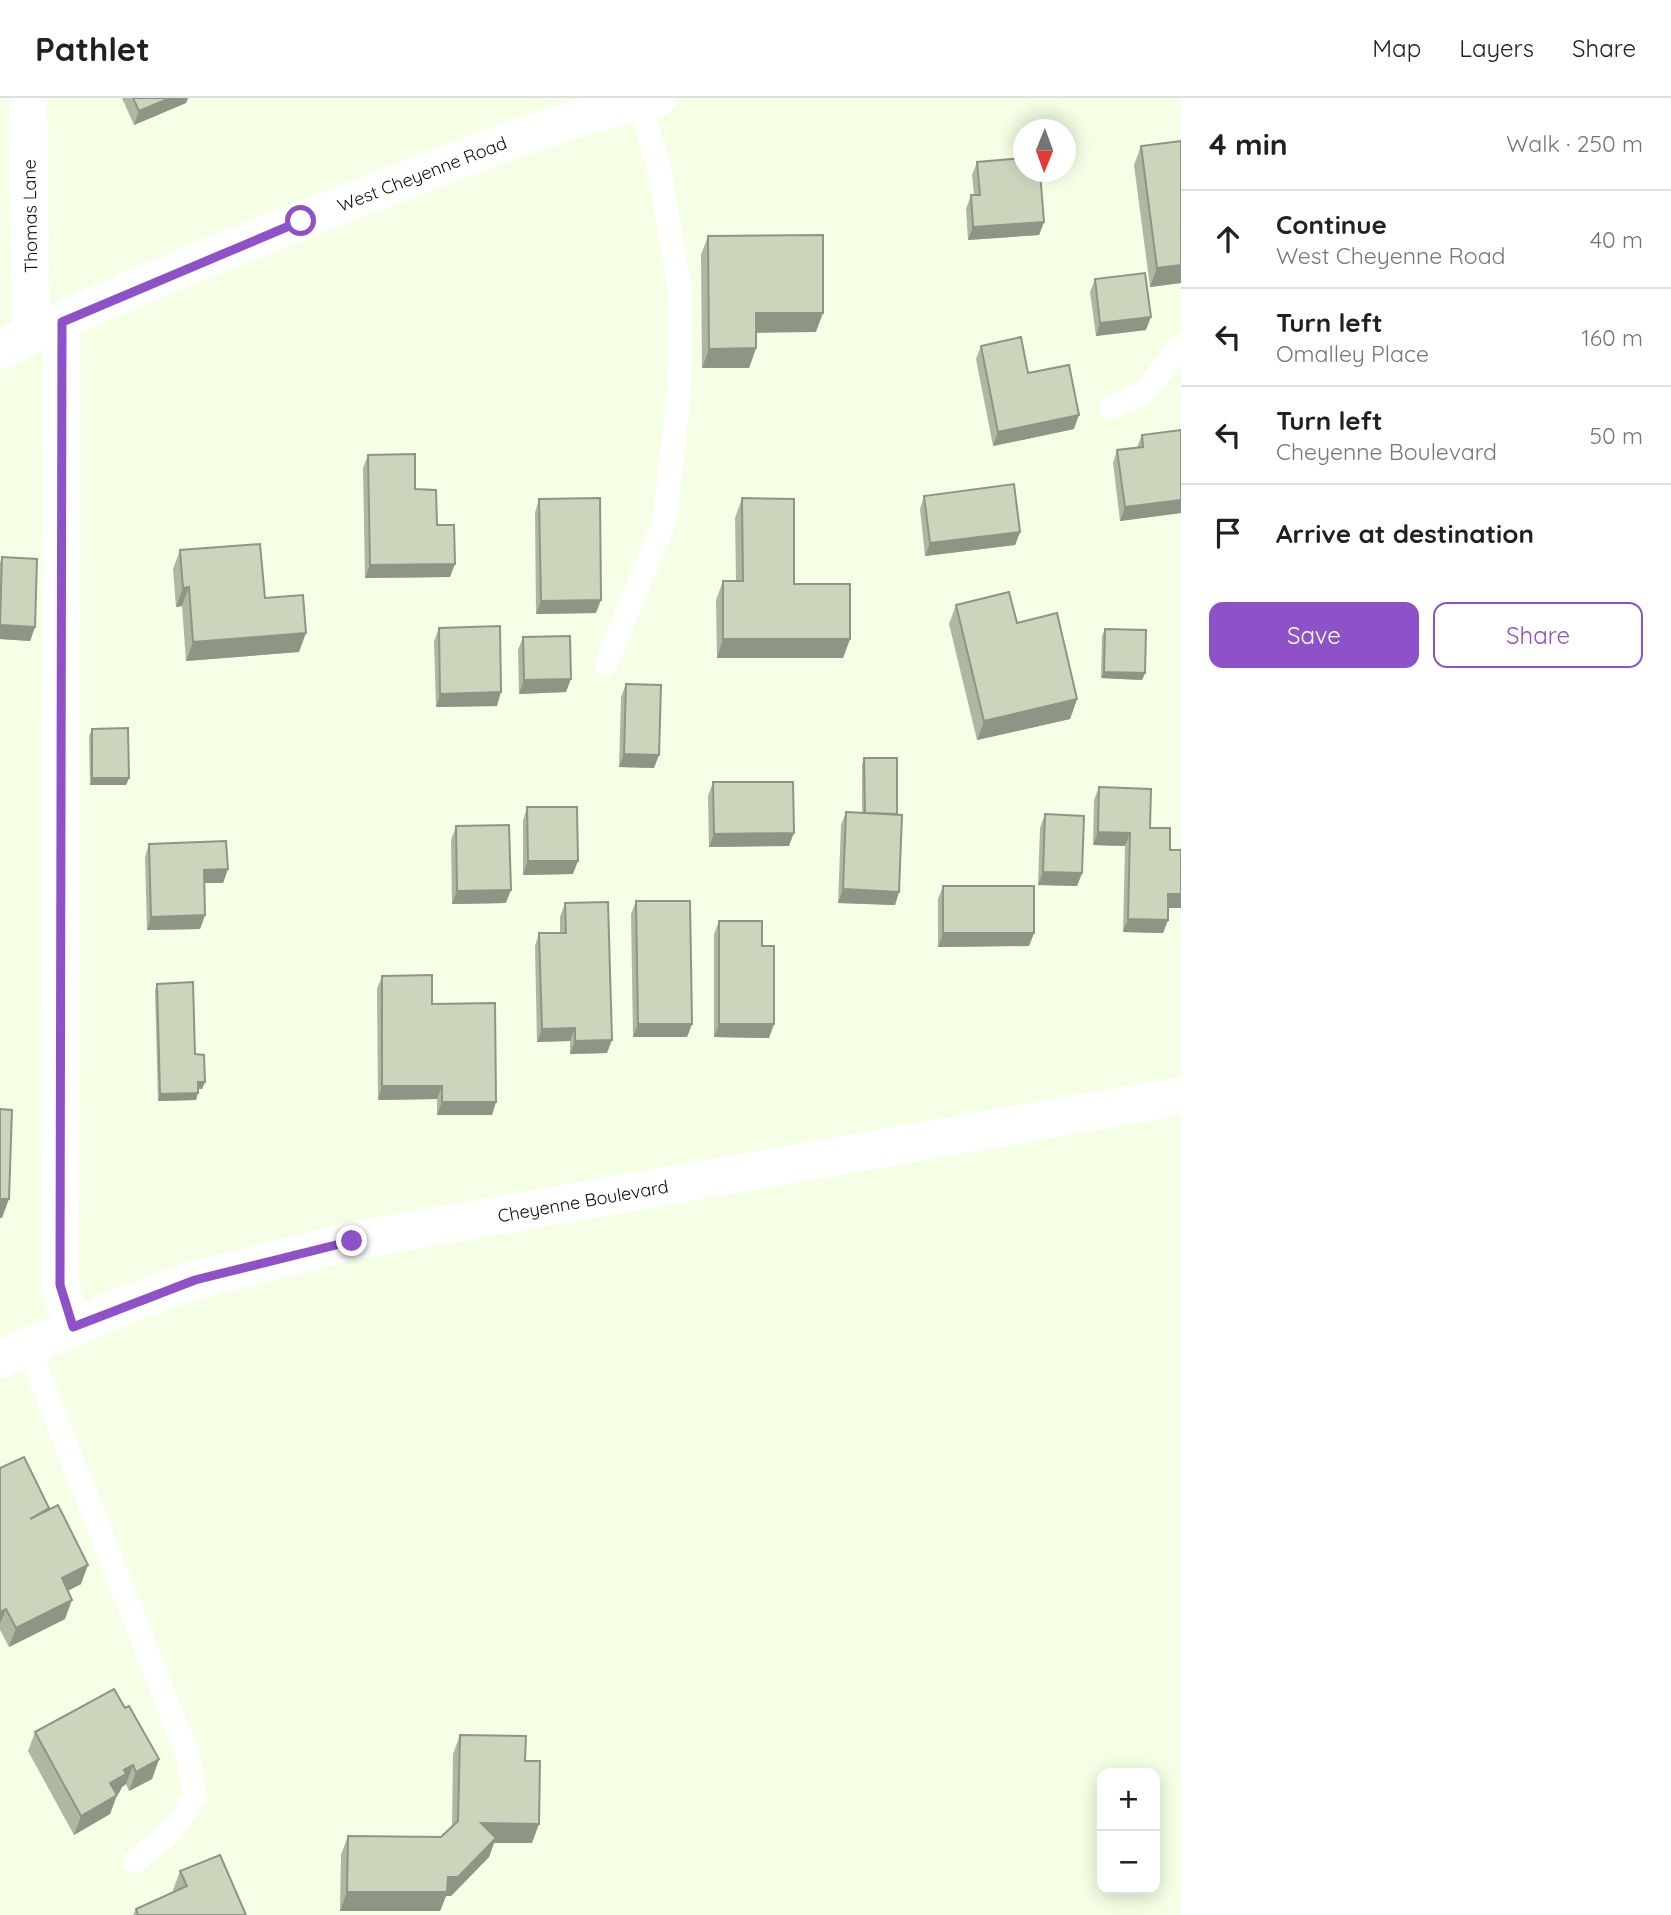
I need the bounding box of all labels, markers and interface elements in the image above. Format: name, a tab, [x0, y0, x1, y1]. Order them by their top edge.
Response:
text: Pathlet	[35, 28, 150, 69]
text: Map	[1372, 33, 1421, 63]
text: Layers	[1459, 33, 1534, 63]
text: Share	[1572, 33, 1636, 63]
north arrow	[1013, 119, 1076, 182]
text: 4 min	[1209, 125, 1288, 163]
text: Walk · 250 m	[1506, 129, 1643, 158]
street label: West Cheyenne Road	[334, 131, 510, 217]
street label: Thomas Lane	[18, 159, 42, 273]
route start	[285, 205, 316, 236]
text: Continue	[1276, 208, 1387, 241]
icon: ahead	[1209, 220, 1247, 258]
text: 40 m	[1590, 225, 1643, 254]
text: West Cheyenne Road	[1276, 241, 1506, 270]
text: Turn left	[1276, 306, 1383, 339]
icon: left	[1209, 318, 1247, 356]
text: 160 m	[1581, 323, 1643, 352]
text: Omalley Place	[1276, 339, 1429, 368]
text: Turn left	[1276, 404, 1383, 437]
icon: left	[1209, 416, 1247, 454]
text: 50 m	[1590, 421, 1643, 450]
text: Cheyenne Boulevard	[1276, 437, 1497, 466]
icon: arrive	[1209, 514, 1247, 552]
text: Arrive at destination	[1276, 517, 1534, 550]
button: Save	[1209, 602, 1419, 668]
button: Share	[1433, 602, 1643, 668]
street label: Cheyenne Boulevard	[496, 1175, 670, 1227]
route end	[336, 1225, 367, 1256]
map controls	[1097, 1768, 1160, 1894]
button: +	[1097, 1768, 1160, 1831]
button: −	[1097, 1831, 1160, 1894]

